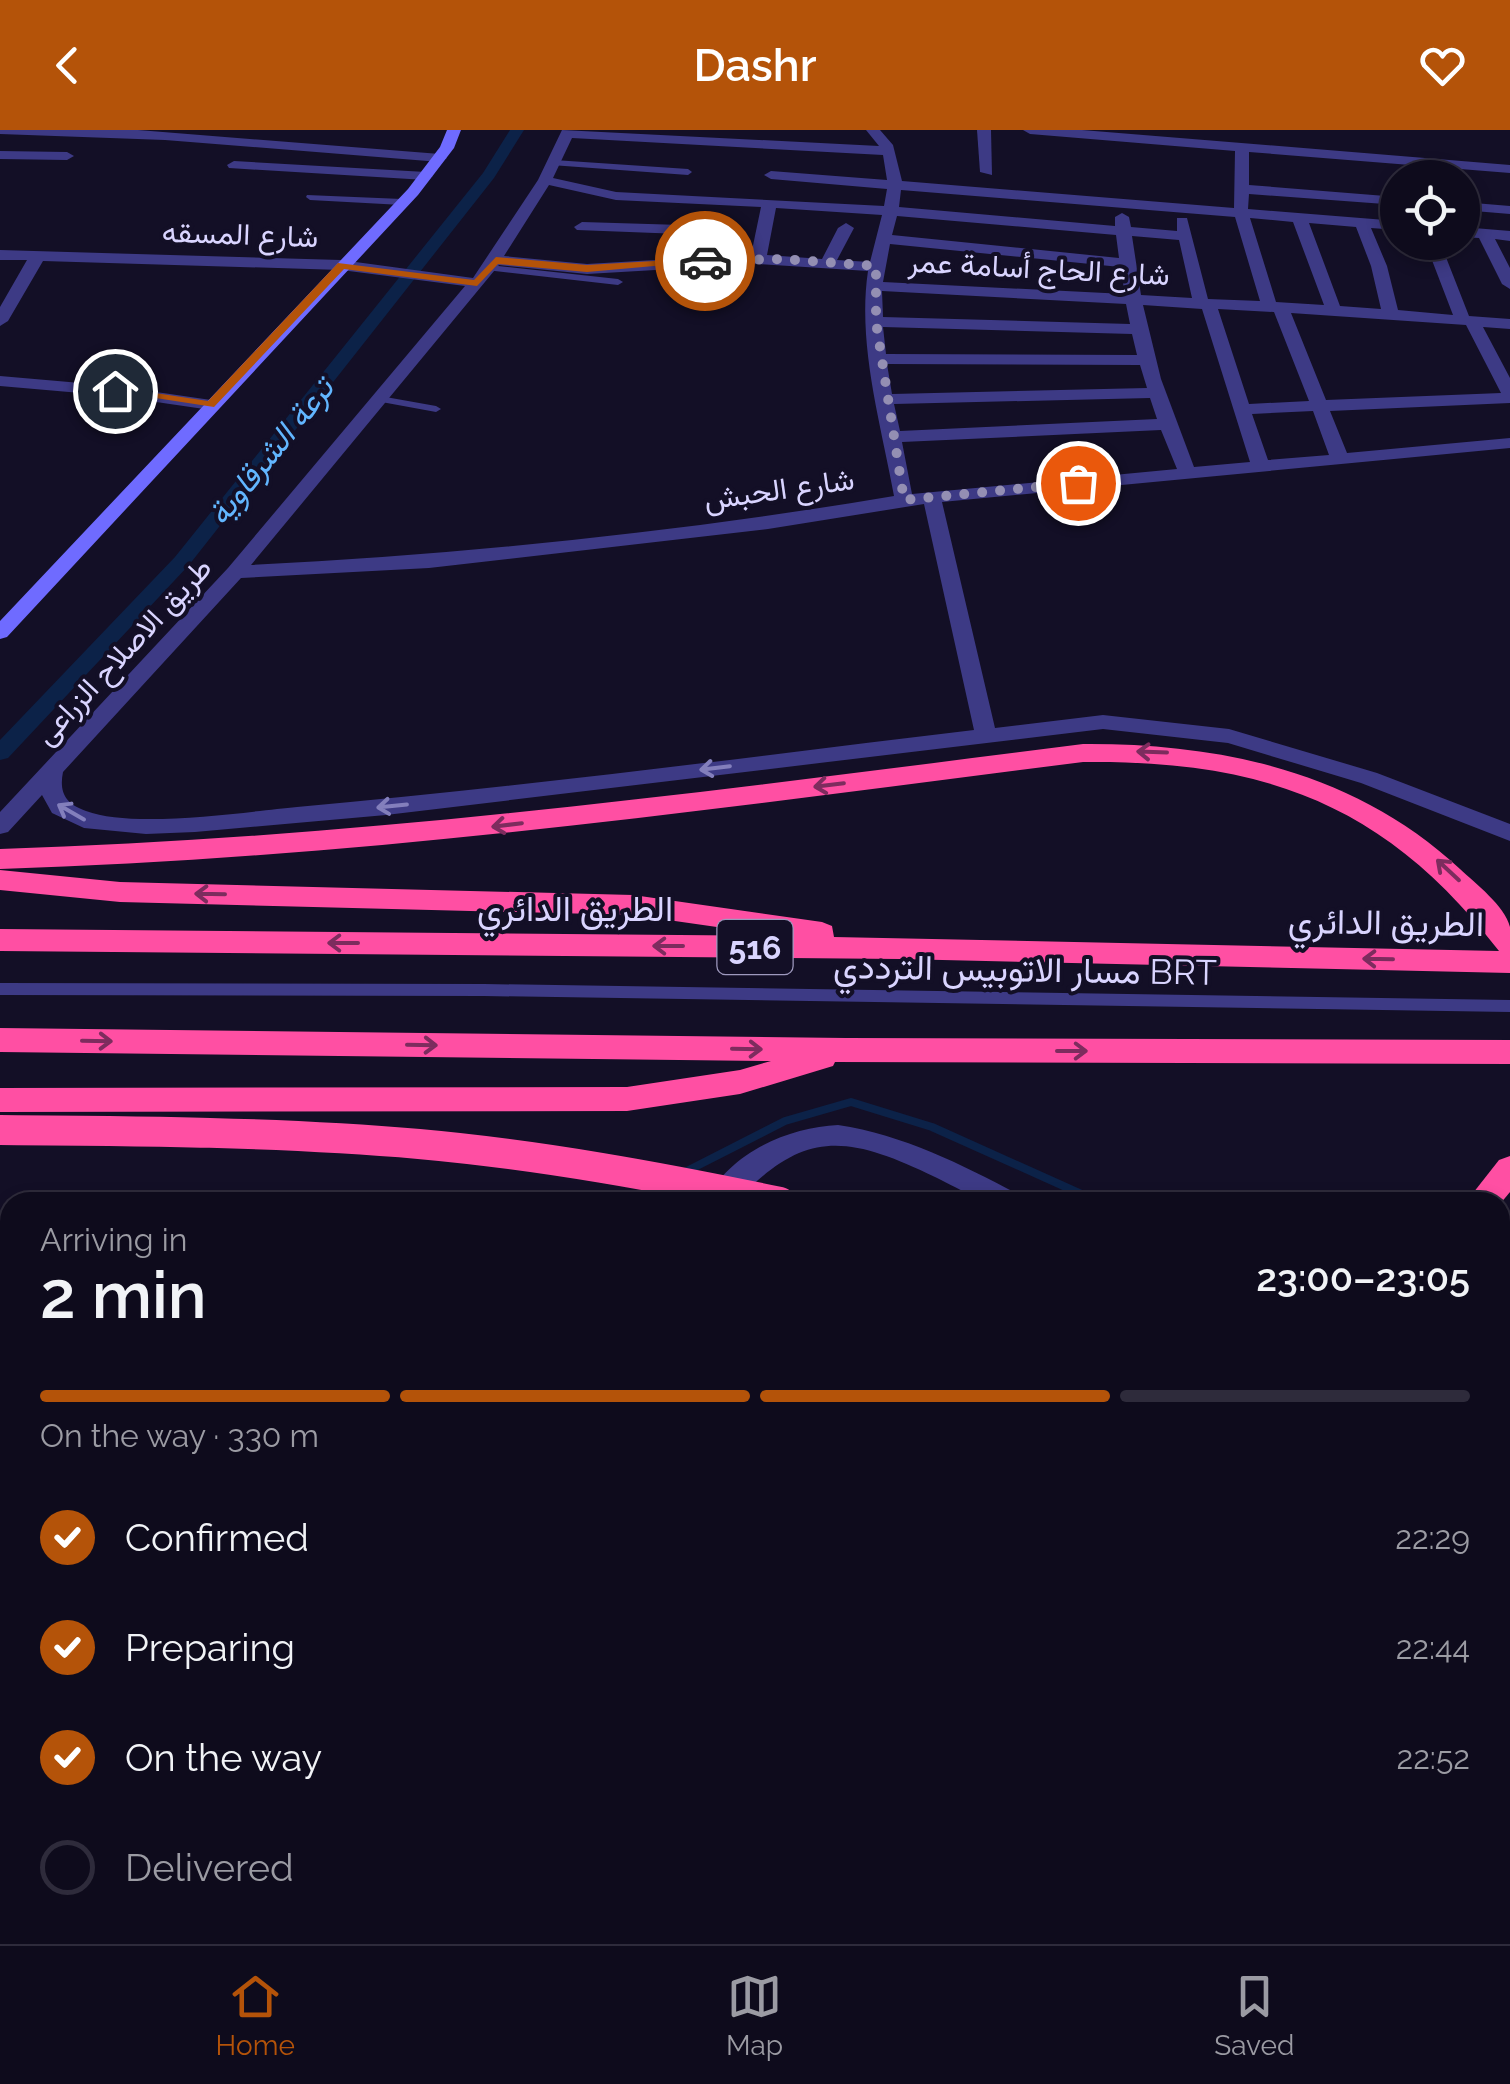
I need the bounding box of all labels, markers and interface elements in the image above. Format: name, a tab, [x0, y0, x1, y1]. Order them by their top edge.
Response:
icon: back	[40, 38, 95, 93]
icon: heart	[1415, 38, 1470, 93]
text: Dashr	[693, 39, 817, 92]
map controls	[1380, 160, 1480, 260]
button: locate	[1380, 160, 1480, 260]
courier	[655, 211, 755, 311]
street label: شارع المسقه	[161, 214, 319, 257]
icon: car	[678, 234, 733, 289]
street label: شارع الحاج أسامة عمر	[906, 244, 1171, 295]
pin	[73, 349, 158, 434]
icon: home	[88, 364, 143, 419]
water label: ترعة الشرقاوية	[199, 368, 344, 533]
pin	[1036, 441, 1121, 526]
icon: bag	[1051, 456, 1106, 511]
street label: شارع الحبش	[702, 461, 857, 520]
street label: طريق الاصلاح الزراعى	[27, 550, 221, 754]
one-way arrow	[1137, 742, 1169, 761]
one-way arrow	[699, 759, 732, 778]
one-way arrow	[814, 776, 846, 794]
one-way arrow	[377, 797, 409, 816]
one-way arrow	[57, 801, 86, 821]
one-way arrow	[491, 816, 523, 835]
one-way arrow	[1436, 859, 1461, 882]
one-way arrow	[195, 885, 227, 904]
street label: الطريق الدائري	[477, 888, 673, 938]
street label: الطريق الدائري	[1287, 900, 1484, 953]
road number: 516	[718, 920, 792, 974]
one-way arrow	[327, 934, 359, 953]
one-way arrow	[652, 936, 684, 956]
street label: مسار الاتوبيس الترددي BRT	[833, 945, 1217, 1002]
one-way arrow	[1362, 950, 1394, 969]
one-way arrow	[80, 1032, 113, 1050]
one-way arrow	[406, 1036, 438, 1054]
one-way arrow	[731, 1039, 763, 1058]
one-way arrow	[1056, 1042, 1088, 1060]
text: Arriving in	[40, 1221, 187, 1258]
text: 23:00–23:05	[1256, 1255, 1470, 1300]
text: 2 min	[40, 1257, 207, 1333]
text: On the way · 330 m	[40, 1417, 319, 1454]
icon: check	[40, 1510, 95, 1565]
text: Confirmed	[125, 1515, 309, 1560]
text: 22:29	[1395, 1519, 1470, 1556]
icon: check	[40, 1620, 95, 1675]
text: Preparing	[125, 1625, 295, 1670]
text: 22:44	[1396, 1629, 1470, 1666]
icon: check	[40, 1730, 95, 1785]
text: On the way	[125, 1735, 322, 1780]
text: 22:52	[1397, 1739, 1470, 1776]
text: Delivered	[125, 1845, 294, 1890]
tab: Home	[216, 1969, 295, 2062]
tab: Map	[726, 1969, 783, 2062]
tab: Saved	[1214, 1969, 1294, 2062]

